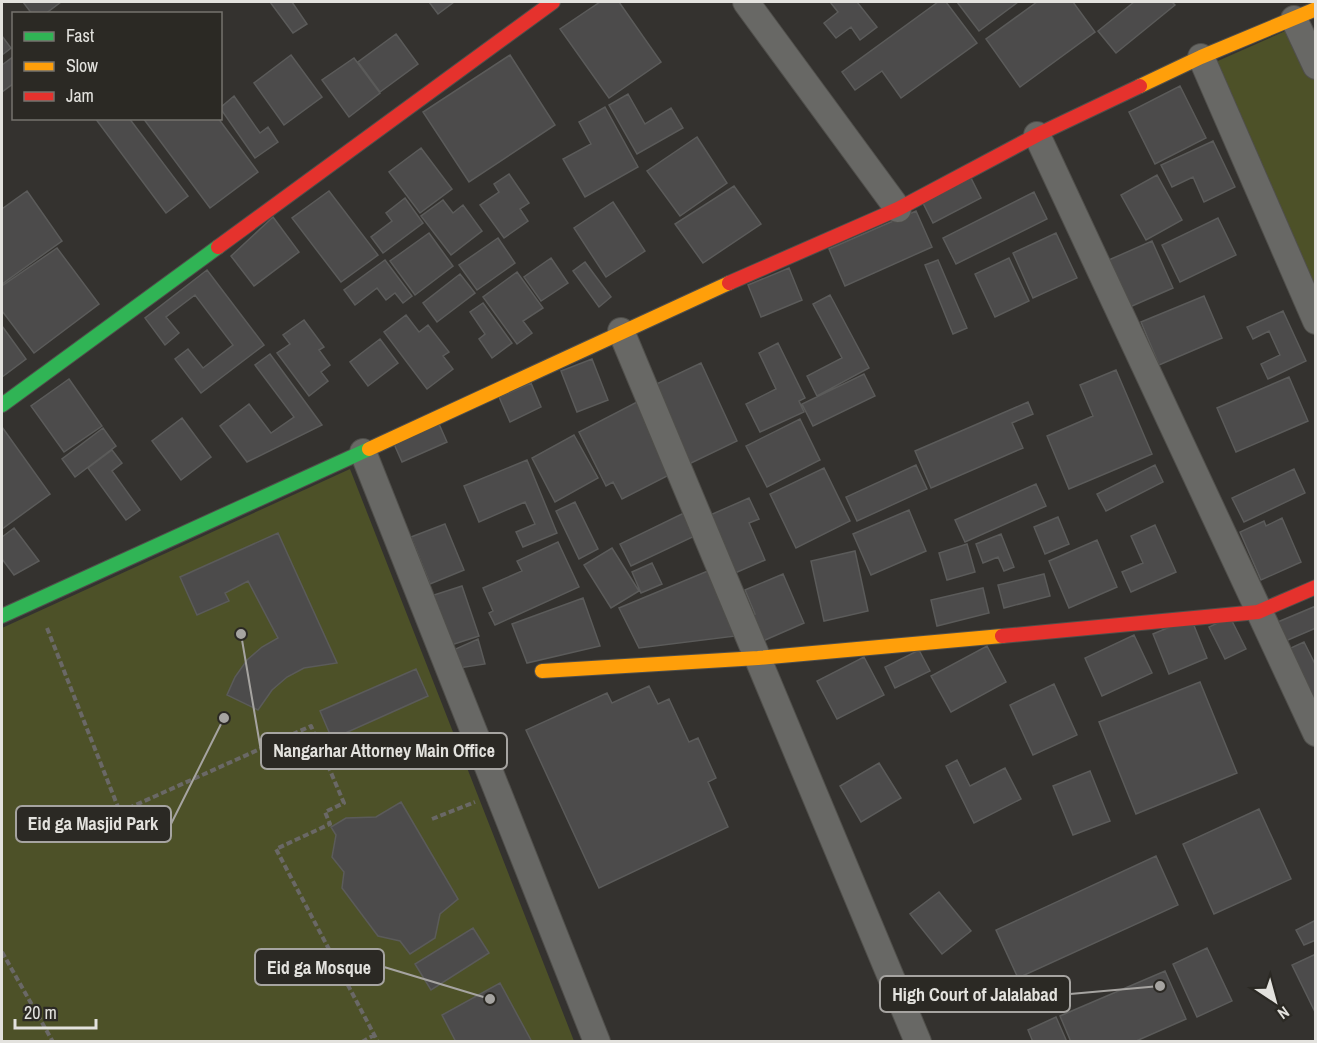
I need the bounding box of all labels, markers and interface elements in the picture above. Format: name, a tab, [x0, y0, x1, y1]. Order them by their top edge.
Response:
legend	[12, 12, 222, 120]
text: Fast	[66, 23, 94, 48]
text: Slow	[66, 53, 98, 78]
text: Jam	[66, 83, 94, 108]
callout: Nangarhar Attorney Main Office	[261, 733, 507, 769]
text: Nangarhar Attorney Main Office	[273, 738, 495, 763]
callout: Eid ga Masjid Park	[16, 806, 171, 842]
text: Eid ga Masjid Park	[28, 811, 159, 836]
callout: Eid ga Mosque	[255, 949, 384, 985]
text: Eid ga Mosque	[267, 955, 371, 980]
north arrow	[1245, 971, 1305, 1031]
callout: High Court of Jalalabad	[880, 976, 1070, 1012]
text: High Court of Jalalabad	[892, 982, 1058, 1007]
scale bar	[15, 992, 96, 1030]
text: 20 m	[24, 1000, 57, 1025]
text: N	[1274, 1001, 1294, 1025]

